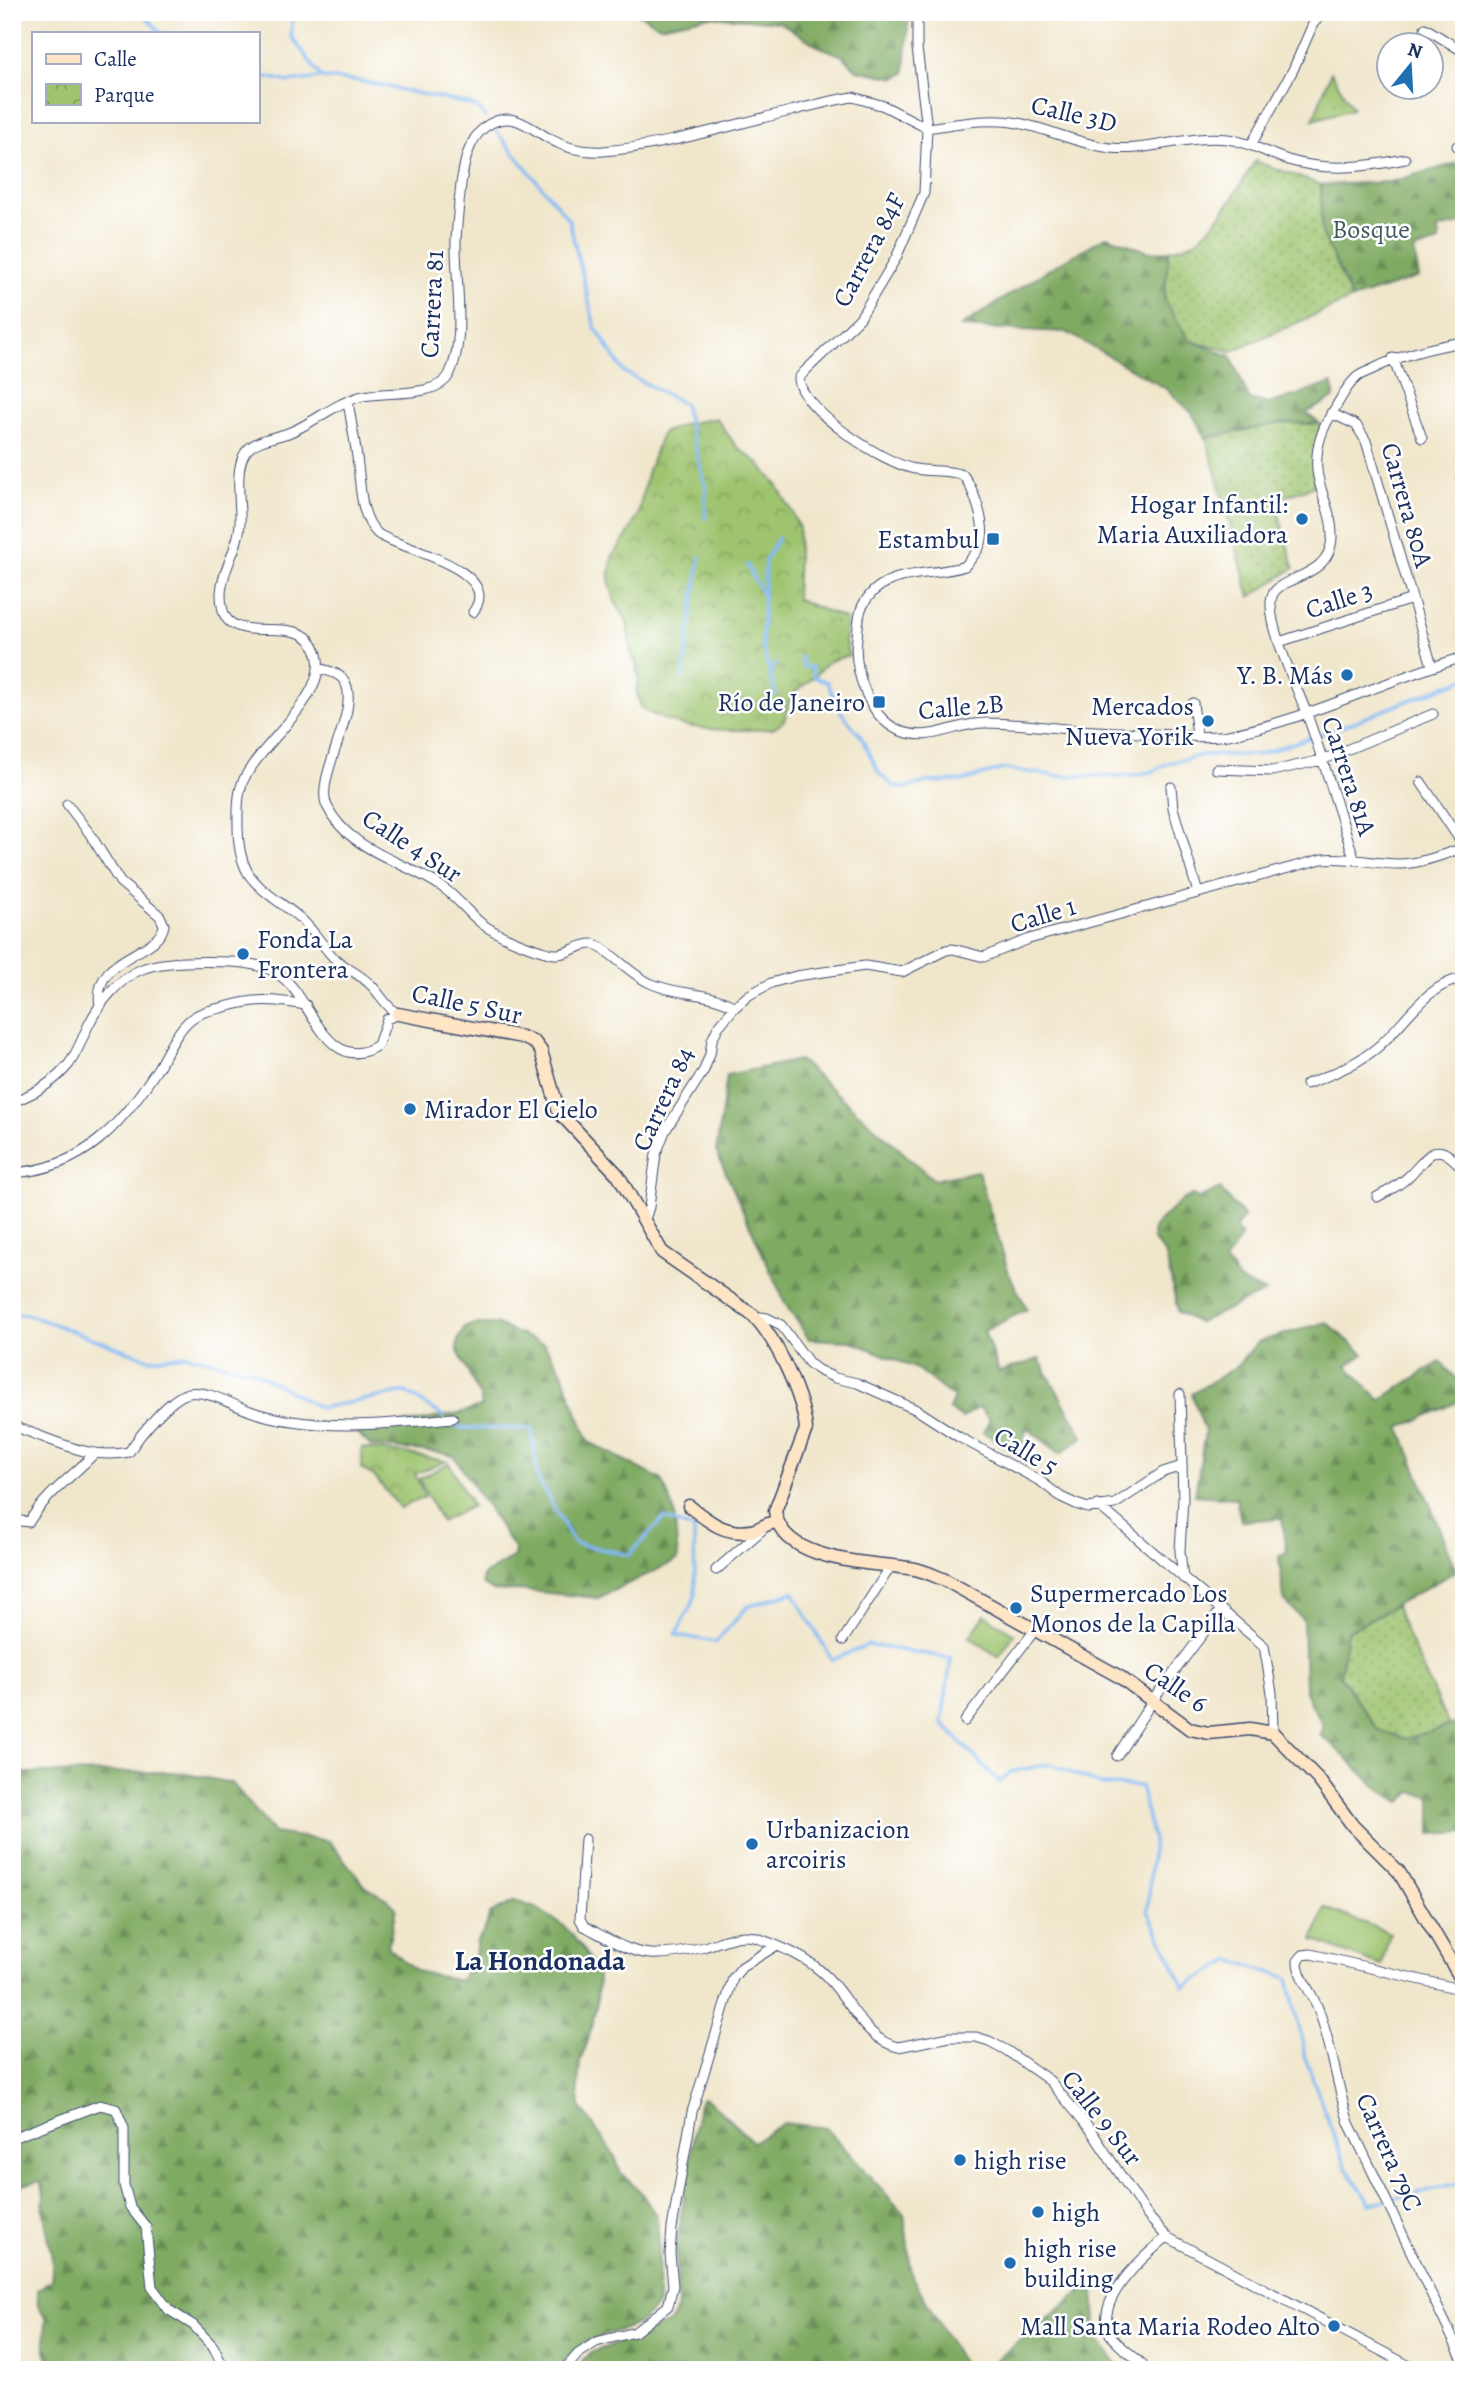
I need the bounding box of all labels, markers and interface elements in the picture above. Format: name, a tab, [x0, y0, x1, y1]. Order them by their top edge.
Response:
legend	[32, 32, 259, 122]
north arrow	[1374, 32, 1444, 102]
text: N	[1404, 36, 1426, 65]
text: Calle	[94, 45, 137, 73]
text: Parque	[94, 81, 154, 109]
street label: Calle 3D	[1028, 87, 1120, 141]
street label: Carrera 84F	[824, 187, 914, 313]
park label: Bosque	[1332, 212, 1410, 247]
street label: Carrera 81	[412, 249, 452, 359]
street label: Carrera 80A	[1372, 439, 1442, 572]
place label: Hogar Infantil: Maria Auxiliadora	[1097, 487, 1288, 552]
marker: Hogar Infantil: Maria Auxiliadora	[1294, 511, 1310, 527]
place label: Estambul	[877, 522, 979, 557]
marker: Estambul	[985, 531, 1001, 547]
street label: Calle 3	[1301, 573, 1377, 627]
place label: Y. B. Más	[1236, 658, 1333, 693]
marker: Y. B. Más	[1339, 667, 1355, 683]
place label: Río de Janeiro	[717, 685, 865, 720]
street label: Calle 2B	[917, 686, 1005, 728]
place label: Mercados Nueva Yorik	[1065, 689, 1194, 754]
marker: Río de Janeiro	[871, 694, 887, 710]
street label: Carrera 81A	[1313, 712, 1385, 841]
marker: Mercados Nueva Yorik	[1200, 713, 1216, 729]
street label: Calle 4 Sur	[355, 801, 469, 891]
street label: Calle 1	[1006, 888, 1080, 941]
place label: Fonda La Frontera	[257, 922, 353, 987]
marker: Fonda La Frontera	[235, 946, 251, 962]
street label: Calle 5 Sur	[409, 975, 525, 1033]
street label: Carrera 84	[624, 1041, 702, 1157]
place label: Mirador El Cielo	[424, 1092, 598, 1127]
marker: Mirador El Cielo	[402, 1101, 418, 1117]
street label: Calle 5	[987, 1418, 1065, 1484]
place label: Supermercado Los Monos de la Capilla	[1030, 1576, 1236, 1641]
marker: Supermercado Los Monos de la Capilla	[1008, 1600, 1024, 1616]
street label: Calle 6	[1137, 1653, 1215, 1721]
place label: Urbanizacion arcoiris	[766, 1812, 910, 1877]
marker: Urbanizacion arcoiris	[744, 1836, 760, 1852]
district label: La Hondonada	[454, 1942, 626, 1980]
street label: Calle 9 Sur	[1054, 2063, 1150, 2173]
street label: Carrera 79C	[1347, 2087, 1431, 2217]
place label: high rise	[974, 2143, 1067, 2178]
marker: high rise	[952, 2152, 968, 2168]
place label: high	[1052, 2195, 1100, 2230]
marker: high	[1030, 2204, 1046, 2220]
place label: high rise building	[1024, 2231, 1117, 2296]
marker: high rise building	[1002, 2255, 1018, 2271]
place label: Mall Santa Maria Rodeo Alto	[1020, 2309, 1320, 2344]
marker: Mall Santa Maria Rodeo Alto	[1326, 2318, 1342, 2334]

